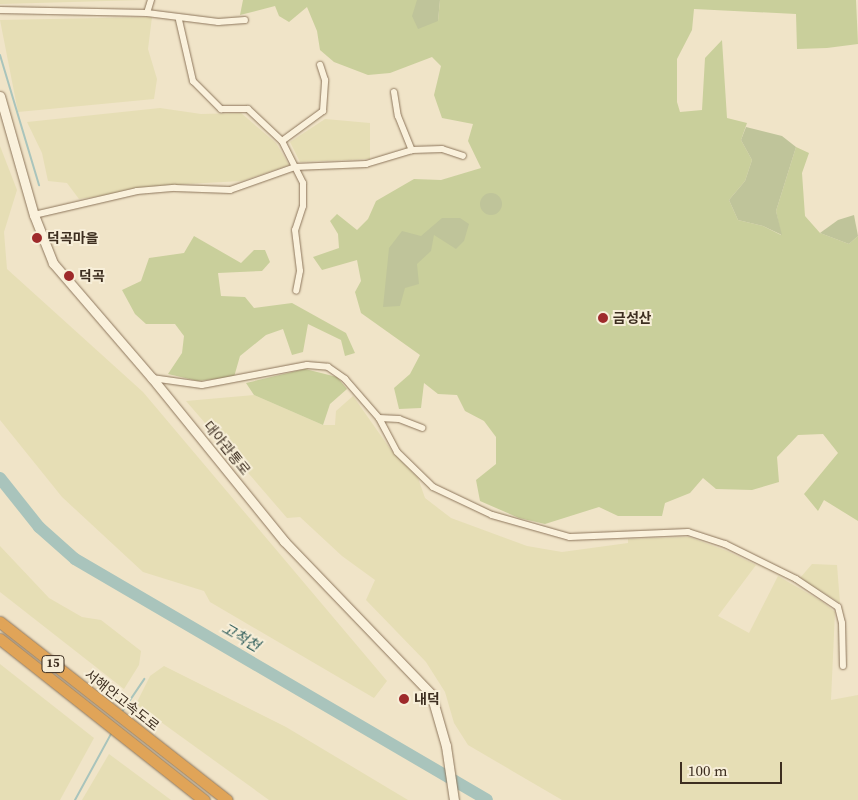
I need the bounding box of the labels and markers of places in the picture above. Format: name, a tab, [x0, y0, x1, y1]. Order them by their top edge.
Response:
place label: 덕곡마을	[47, 230, 99, 246]
marker: 덕곡마을	[31, 232, 43, 244]
place label: 덕곡	[79, 268, 105, 284]
marker: 덕곡	[63, 270, 75, 282]
place label: 금성산	[613, 310, 652, 326]
marker: 금성산	[597, 312, 609, 324]
place label: 내덕	[414, 691, 440, 707]
marker: 내덕	[398, 693, 410, 705]

